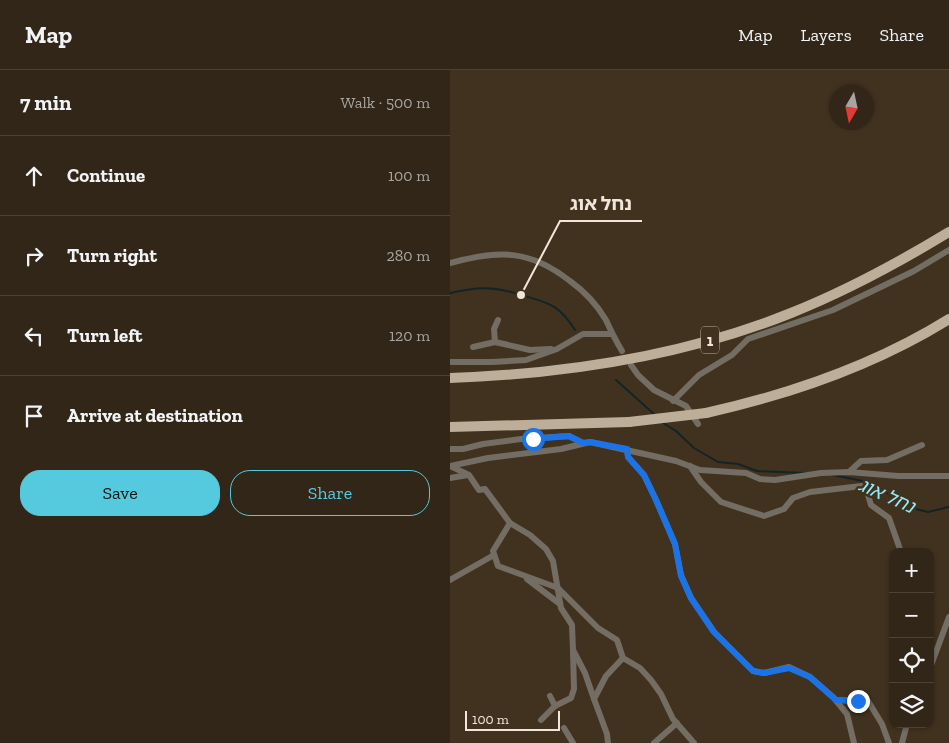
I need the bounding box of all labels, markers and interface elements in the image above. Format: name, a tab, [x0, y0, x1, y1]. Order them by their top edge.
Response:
text: Map	[25, 20, 72, 49]
text: Map	[738, 24, 773, 46]
text: Layers	[801, 24, 852, 46]
text: Share	[880, 24, 924, 46]
north arrow	[829, 85, 874, 130]
text: 7 min	[20, 90, 71, 115]
text: Walk · 500 m	[341, 93, 430, 112]
icon: ahead	[20, 162, 48, 190]
text: Continue	[67, 164, 145, 187]
text: 100 m	[388, 166, 430, 185]
callout: נחל אוג	[560, 187, 642, 221]
text: נחל אוג	[570, 192, 632, 215]
icon: right	[20, 242, 48, 270]
text: Turn right	[67, 244, 157, 267]
text: 280 m	[386, 246, 430, 265]
icon: left	[20, 322, 48, 350]
text: Turn left	[67, 324, 142, 347]
text: 120 m	[389, 326, 430, 345]
road number: 1	[701, 326, 719, 354]
icon: arrive	[20, 402, 48, 430]
text: Arrive at destination	[67, 404, 243, 427]
route start	[522, 428, 545, 451]
button: Save	[20, 470, 220, 516]
button: Share	[230, 470, 430, 516]
water label: נחל אוג	[855, 473, 920, 519]
map controls	[889, 548, 934, 728]
button: +	[889, 548, 934, 593]
button: −	[889, 593, 934, 638]
button: locate	[889, 638, 934, 683]
button: layers	[889, 683, 934, 728]
route end	[847, 690, 870, 713]
scale bar	[465, 708, 560, 731]
text: 100 m	[472, 711, 509, 728]

